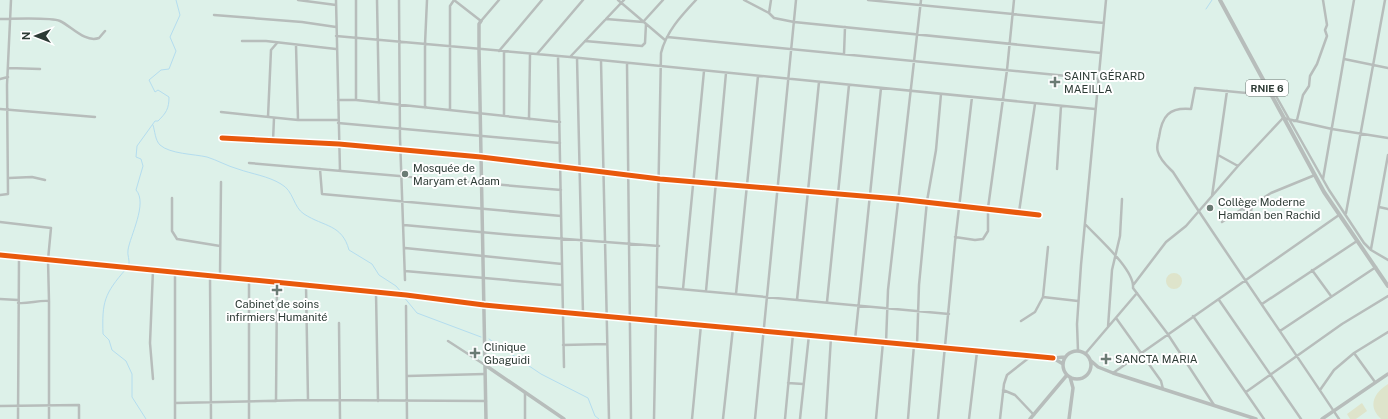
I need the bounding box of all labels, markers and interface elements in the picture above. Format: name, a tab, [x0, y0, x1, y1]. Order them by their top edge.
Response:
north arrow	[16, 16, 56, 56]
text: N	[20, 32, 32, 40]
place label: SAINT GÉRARD MAEILLA	[1064, 69, 1145, 95]
marker: SAINT GÉRARD MAEILLA	[1049, 76, 1061, 88]
road number: RNIE 6	[1246, 80, 1288, 96]
place label: Mosquée de Maryam et Adam	[413, 162, 500, 187]
marker: Mosquée de Maryam et Adam	[400, 169, 410, 179]
place label: Collège Moderne Hamdan ben Rachid	[1218, 196, 1320, 221]
marker: Collège Moderne Hamdan ben Rachid	[1205, 203, 1215, 213]
marker: Cabinet de soins infirmiers Humanité	[271, 284, 283, 296]
place label: Cabinet de soins infirmiers Humanité	[226, 298, 328, 323]
place label: Clinique Gbaguidi	[484, 341, 530, 366]
marker: Clinique Gbaguidi	[469, 347, 481, 359]
marker: SANCTA MARIA	[1100, 353, 1112, 365]
place label: SANCTA MARIA	[1115, 353, 1198, 365]

